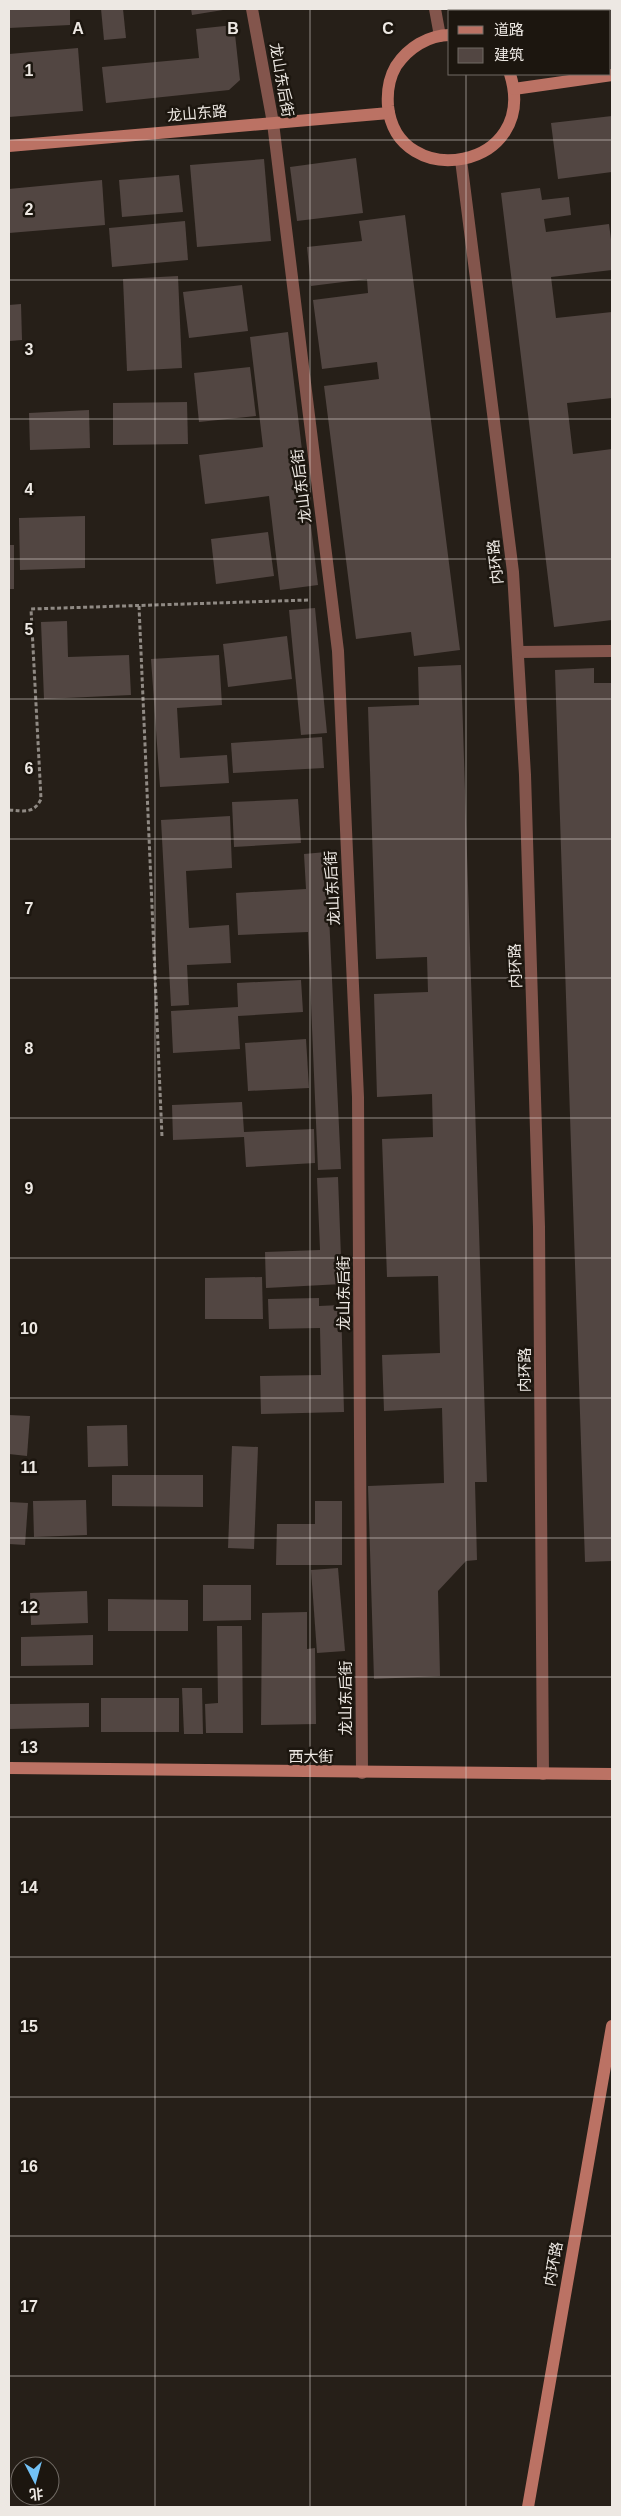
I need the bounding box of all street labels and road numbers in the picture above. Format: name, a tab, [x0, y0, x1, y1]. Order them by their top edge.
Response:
street label: 龙山东后街	[267, 42, 297, 118]
street label: 龙山东路	[166, 102, 228, 124]
street label: 龙山东后街	[288, 448, 314, 524]
street label: 内环路	[484, 539, 506, 585]
street label: 龙山东后街	[322, 850, 342, 926]
street label: 内环路	[506, 943, 524, 989]
street label: 龙山东后街	[335, 1255, 352, 1331]
street label: 内环路	[516, 1347, 533, 1393]
street label: 龙山东后街	[337, 1660, 354, 1736]
street label: 西大街	[288, 1748, 334, 1765]
street label: 内环路	[541, 2240, 565, 2288]

